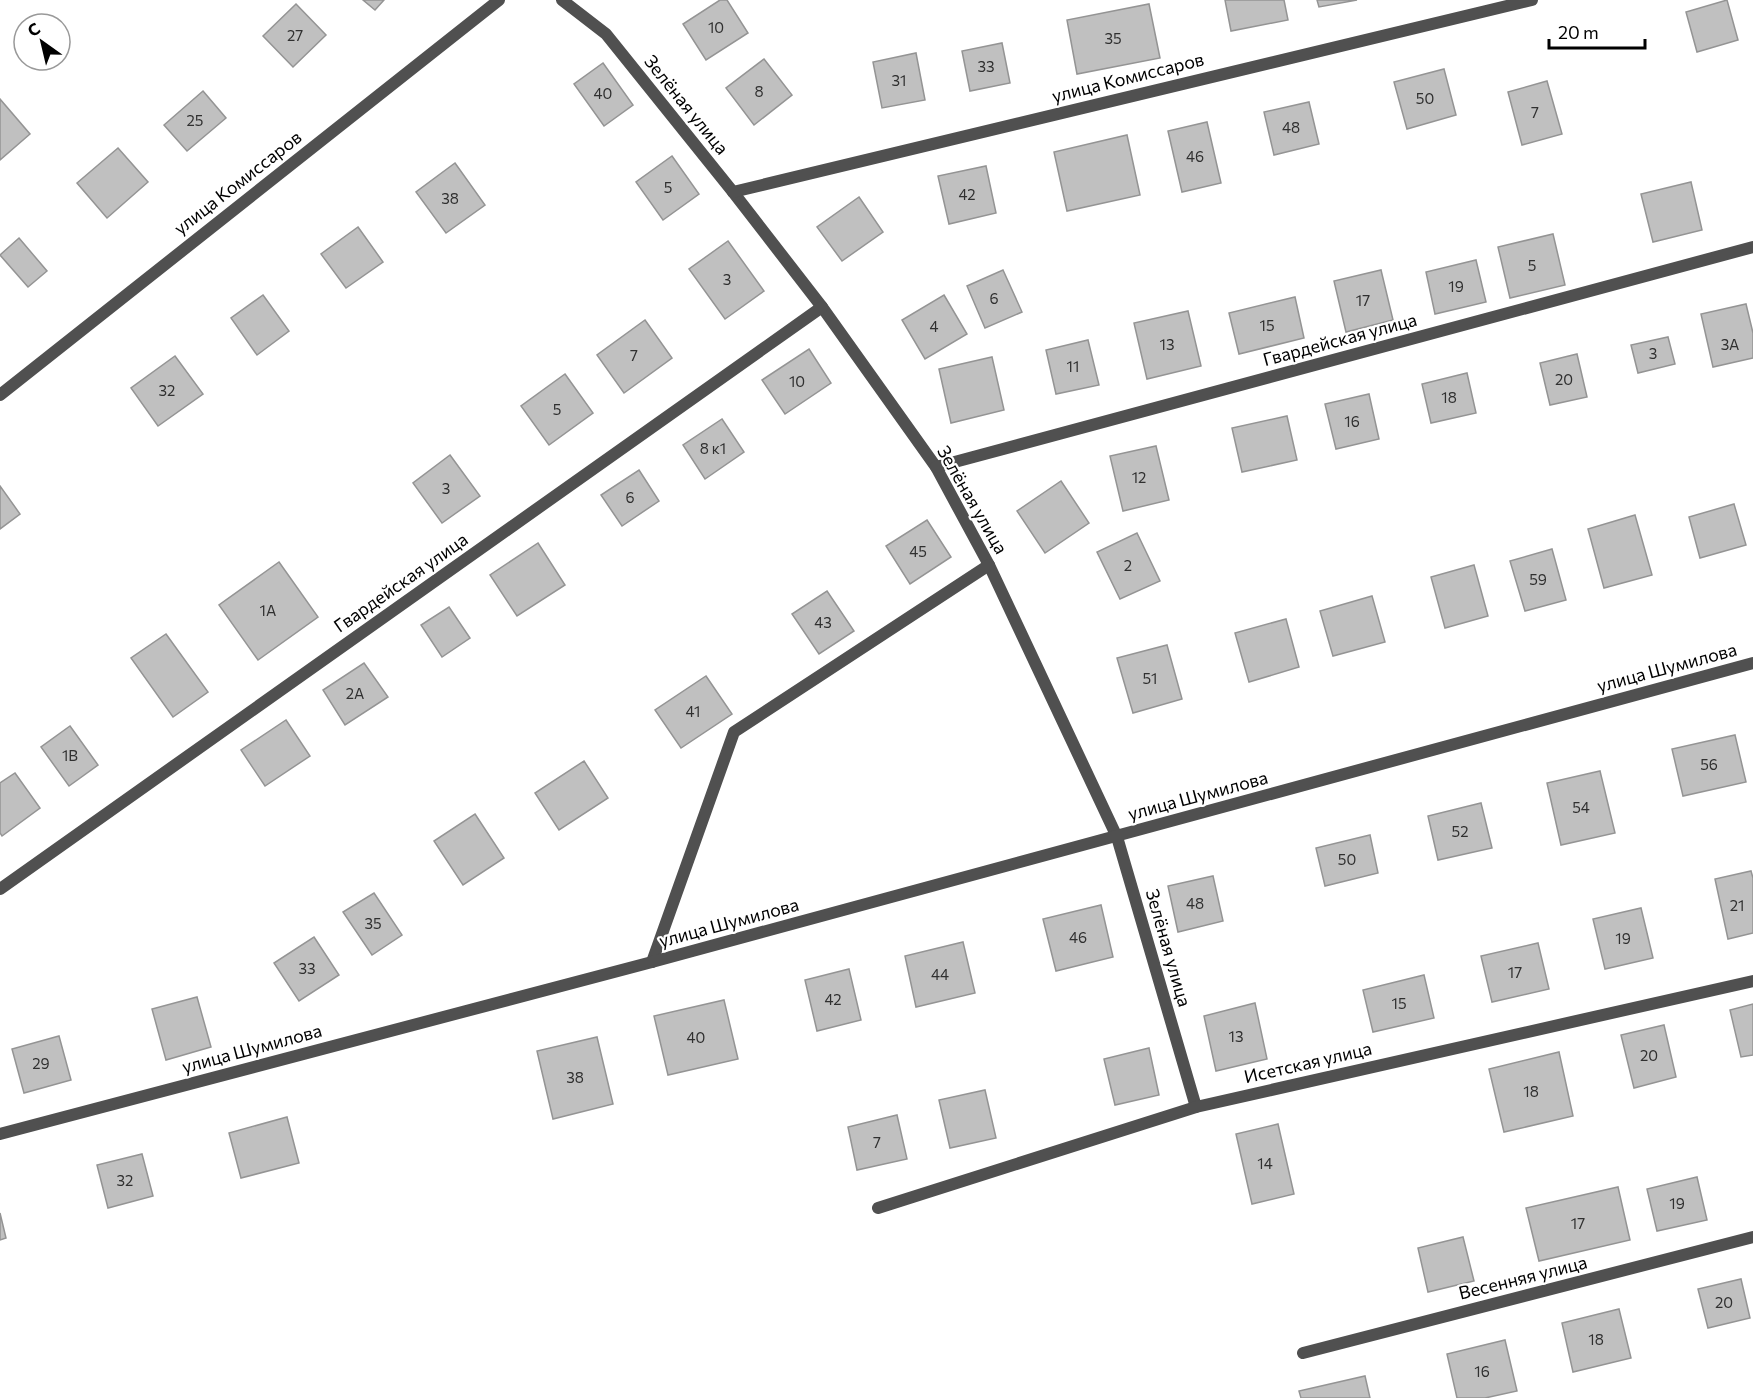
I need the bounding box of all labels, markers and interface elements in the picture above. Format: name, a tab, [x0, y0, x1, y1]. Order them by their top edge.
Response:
north arrow	[12, 12, 72, 72]
scale bar	[1549, 12, 1645, 50]
text: С	[23, 18, 43, 40]
house number: 10	[708, 18, 724, 36]
text: 20 m	[1558, 21, 1599, 43]
house number: 27	[287, 26, 303, 44]
house number: 35	[1104, 29, 1122, 47]
street label: улица Комиссаров	[1049, 47, 1206, 107]
street label: Зелёная улица	[640, 50, 734, 158]
house number: 33	[977, 57, 995, 75]
house number: 31	[892, 71, 906, 89]
house number: 8	[754, 82, 764, 100]
house number: 40	[594, 84, 612, 102]
house number: 50	[1416, 89, 1434, 107]
house number: 7	[1531, 103, 1539, 121]
house number: 25	[187, 111, 203, 129]
house number: 48	[1282, 118, 1300, 136]
street label: улица Комиссаров	[169, 126, 306, 239]
house number: 46	[1186, 147, 1204, 165]
house number: 5	[664, 178, 672, 196]
house number: 42	[958, 185, 976, 203]
house number: 38	[441, 189, 459, 207]
house number: 5	[1528, 256, 1536, 274]
house number: 3	[723, 270, 731, 288]
house number: 19	[1448, 277, 1464, 295]
house number: 6	[989, 289, 999, 307]
house number: 17	[1356, 291, 1370, 309]
street label: Гвардейская улица	[1260, 308, 1419, 370]
house number: 15	[1259, 316, 1275, 334]
house number: 4	[930, 317, 939, 335]
house number: 13	[1160, 335, 1174, 353]
house number: 3А	[1721, 335, 1739, 353]
house number: 3	[1649, 344, 1657, 362]
house number: 7	[630, 346, 638, 364]
house number: 11	[1067, 357, 1079, 375]
house number: 20	[1555, 370, 1573, 388]
house number: 10	[789, 372, 805, 390]
house number: 32	[159, 381, 175, 399]
house number: 18	[1441, 388, 1457, 406]
house number: 5	[553, 400, 561, 418]
house number: 16	[1344, 412, 1360, 430]
house number: 8 к1	[700, 439, 726, 457]
street label: Зелёная улица	[933, 441, 1013, 558]
house number: 12	[1132, 468, 1146, 486]
house number: 3	[442, 479, 450, 497]
house number: 6	[625, 488, 635, 506]
street label: Гвардейская улица	[329, 528, 472, 637]
house number: 45	[909, 542, 927, 560]
house number: 2	[1124, 556, 1132, 574]
house number: 59	[1529, 570, 1547, 588]
house number: 1А	[260, 601, 276, 619]
house number: 43	[814, 613, 832, 631]
street label: улица Шумилова	[1594, 638, 1739, 696]
house number: 51	[1142, 669, 1158, 687]
house number: 2А	[346, 684, 364, 702]
house number: 41	[686, 702, 700, 720]
house number: 1В	[62, 746, 78, 764]
house number: 56	[1700, 755, 1718, 773]
street label: улица Шумилова	[1125, 766, 1270, 824]
house number: 54	[1572, 798, 1590, 816]
house number: 52	[1452, 822, 1468, 840]
house number: 50	[1338, 850, 1356, 868]
street label: Зелёная улица	[1142, 886, 1196, 1009]
street label: улица Шумилова	[656, 893, 801, 951]
house number: 48	[1186, 894, 1204, 912]
house number: 21	[1730, 896, 1744, 914]
house number: 35	[364, 914, 382, 932]
house number: 46	[1069, 928, 1087, 946]
house number: 19	[1615, 929, 1631, 947]
house number: 33	[298, 959, 316, 977]
house number: 17	[1508, 963, 1522, 981]
house number: 44	[931, 965, 949, 983]
house number: 42	[824, 990, 842, 1008]
house number: 15	[1391, 994, 1407, 1012]
street label: улица Шумилова	[179, 1019, 324, 1077]
house number: 13	[1229, 1027, 1243, 1045]
house number: 40	[687, 1028, 705, 1046]
street label: Исетская улица	[1242, 1037, 1374, 1087]
house number: 20	[1640, 1046, 1658, 1064]
house number: 29	[32, 1054, 50, 1072]
house number: 38	[566, 1068, 584, 1086]
house number: 18	[1523, 1082, 1539, 1100]
house number: 7	[873, 1133, 881, 1151]
house number: 14	[1257, 1154, 1273, 1172]
house number: 32	[117, 1171, 133, 1189]
house number: 19	[1669, 1194, 1685, 1212]
house number: 17	[1571, 1214, 1585, 1232]
street label: Весенняя улица	[1456, 1250, 1589, 1304]
house number: 20	[1715, 1293, 1733, 1311]
house number: 18	[1588, 1330, 1604, 1348]
house number: 16	[1474, 1362, 1490, 1380]

